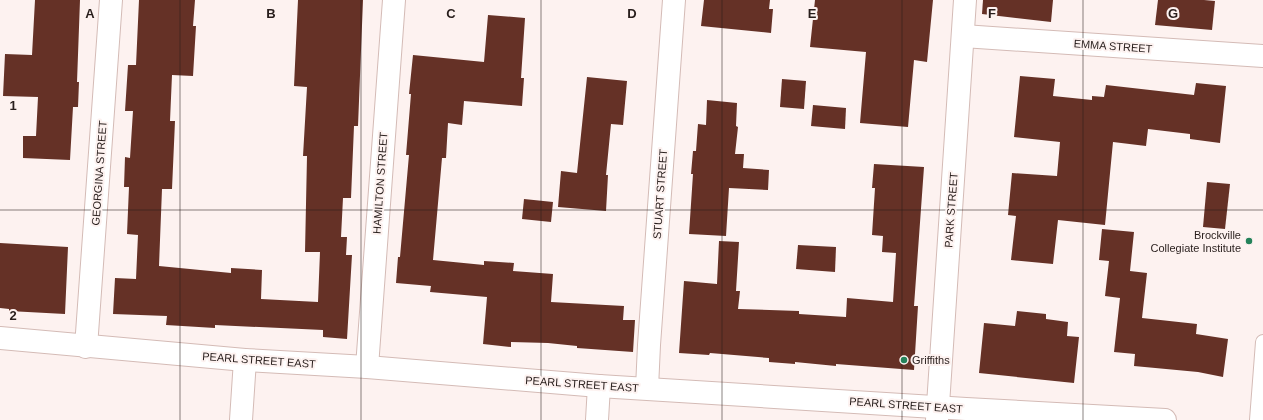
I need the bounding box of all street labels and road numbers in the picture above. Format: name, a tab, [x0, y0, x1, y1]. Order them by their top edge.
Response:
street label: EMMA STREET	[1073, 37, 1153, 55]
street label: GEORGINA STREET	[89, 120, 109, 226]
street label: HAMILTON STREET	[370, 131, 390, 234]
street label: STUART STREET	[651, 148, 669, 239]
street label: PARK STREET	[942, 172, 960, 248]
street label: PEARL STREET EAST	[202, 350, 316, 370]
street label: PEARL STREET EAST	[525, 374, 639, 394]
street label: PEARL STREET EAST	[849, 395, 963, 415]

